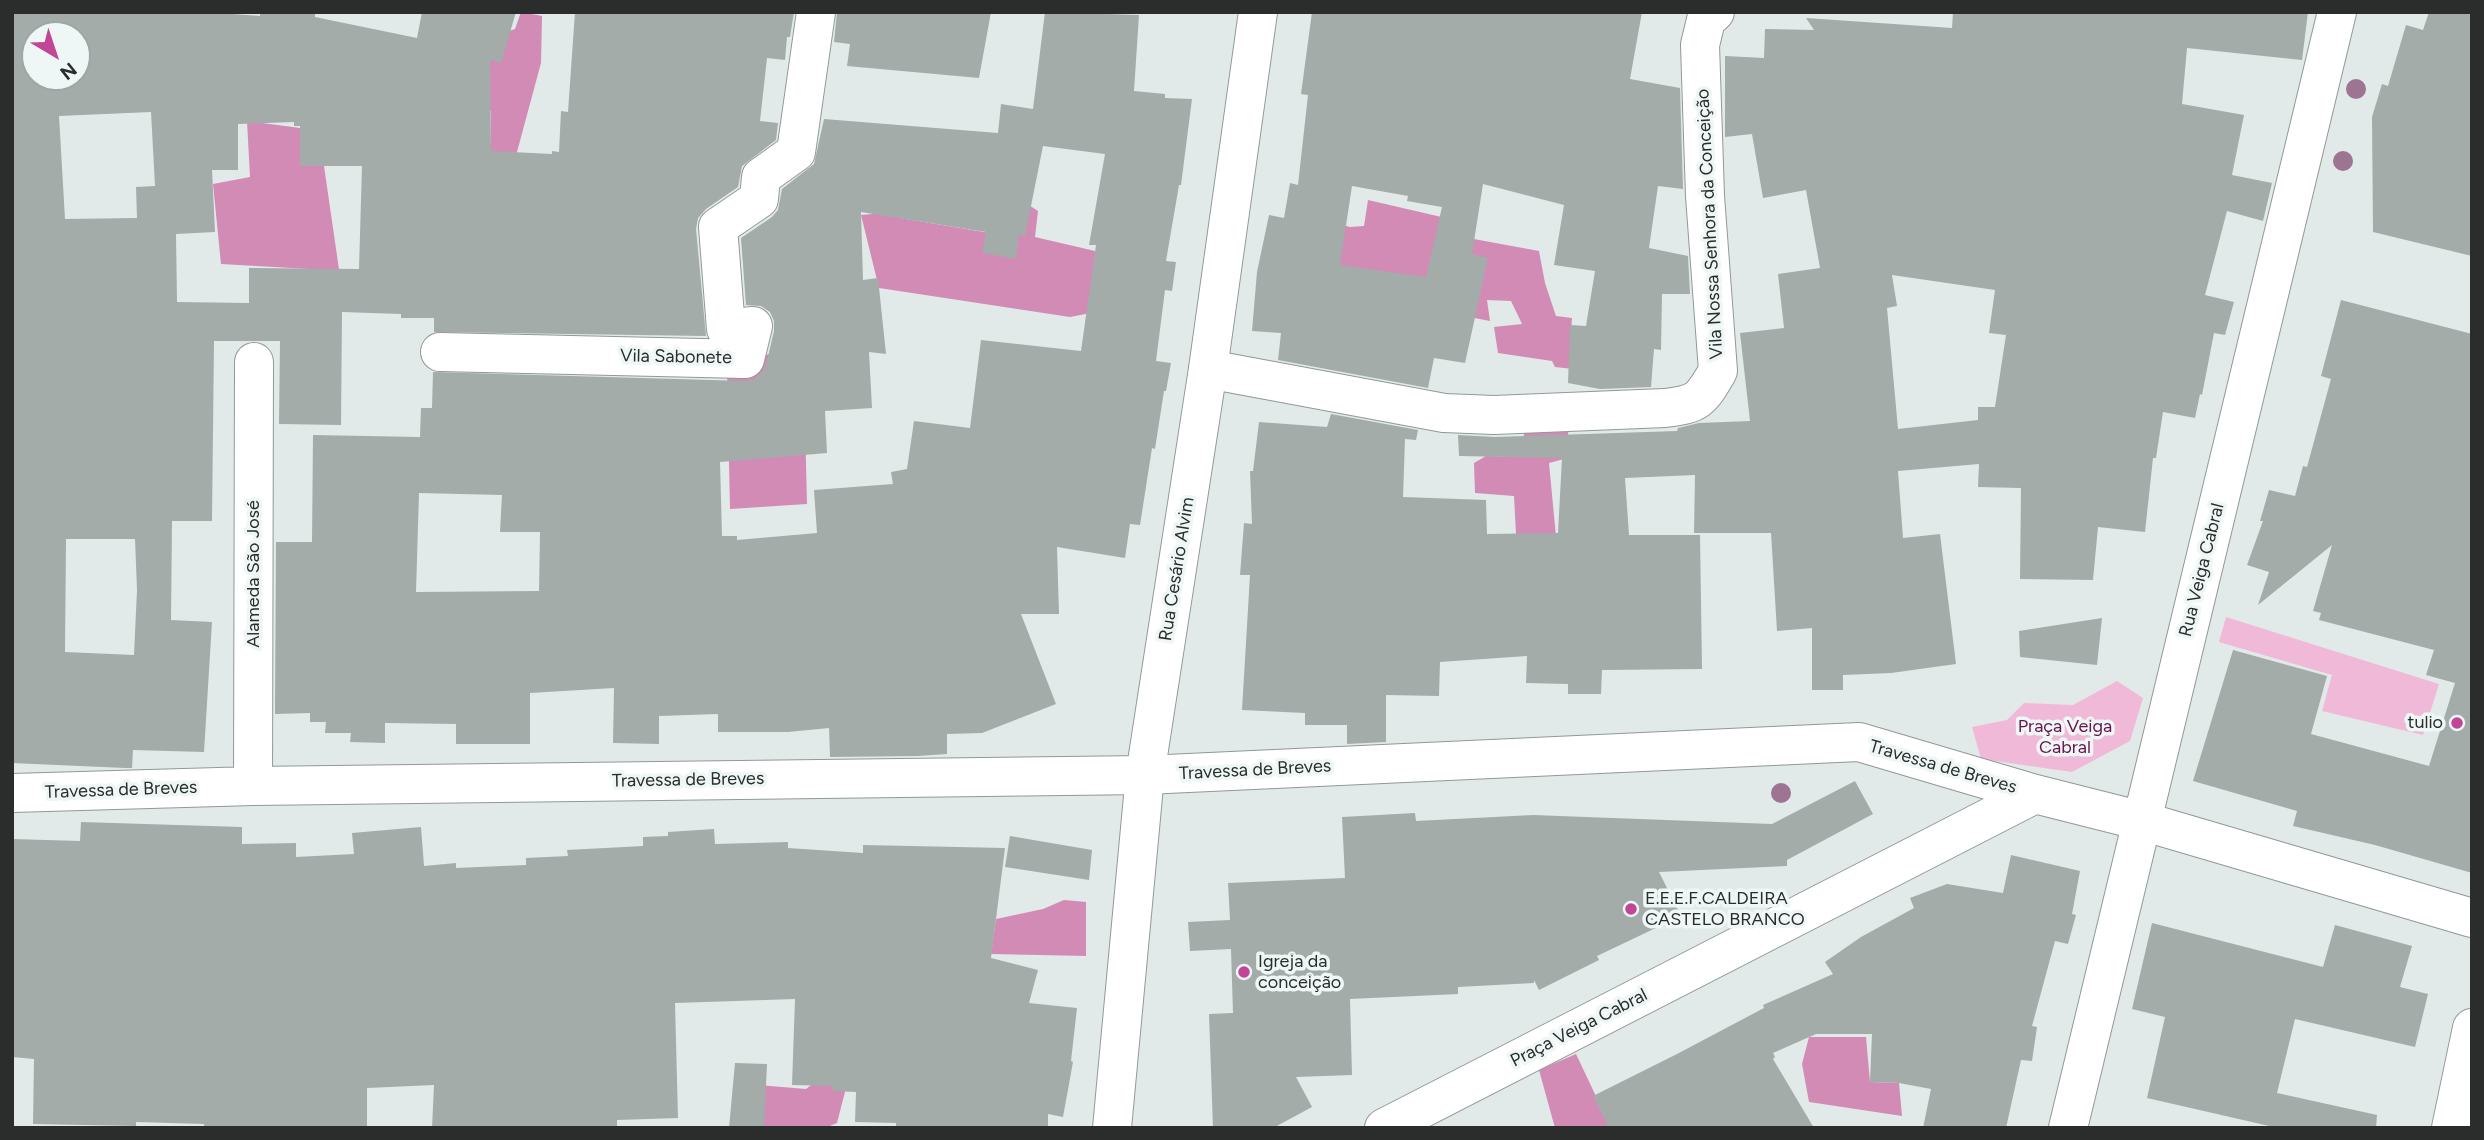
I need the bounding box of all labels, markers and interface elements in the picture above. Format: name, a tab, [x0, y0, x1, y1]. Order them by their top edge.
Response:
north arrow	[21, 21, 91, 91]
text: N	[55, 58, 81, 85]
street label: Vila Nossa Senhora da Conceição	[1692, 88, 1728, 360]
street label: Vila Sabonete	[620, 345, 732, 369]
street label: Rua Cesário Alvim	[1155, 495, 1199, 643]
street label: Alameda São José	[243, 500, 265, 648]
street label: Rua Veiga Cabral	[2175, 501, 2229, 639]
place label: tulio	[2408, 712, 2443, 734]
marker: tulio	[2449, 715, 2465, 731]
park label: Praça Veiga Cabral	[2018, 716, 2112, 758]
street label: Travessa de Breves	[1867, 736, 2019, 798]
street label: Travessa de Breves	[1178, 755, 1332, 785]
street label: Travessa de Breves	[612, 768, 764, 792]
street label: Travessa de Breves	[44, 777, 198, 803]
place label: E.E.E.F.CALDEIRA CASTELO BRANCO	[1645, 888, 1805, 930]
marker: E.E.E.F.CALDEIRA CASTELO BRANCO	[1623, 901, 1639, 917]
place label: Igreja da conceição	[1258, 951, 1341, 993]
marker: Igreja da conceição	[1236, 964, 1252, 980]
street label: Praça Veiga Cabral	[1507, 984, 1651, 1072]

